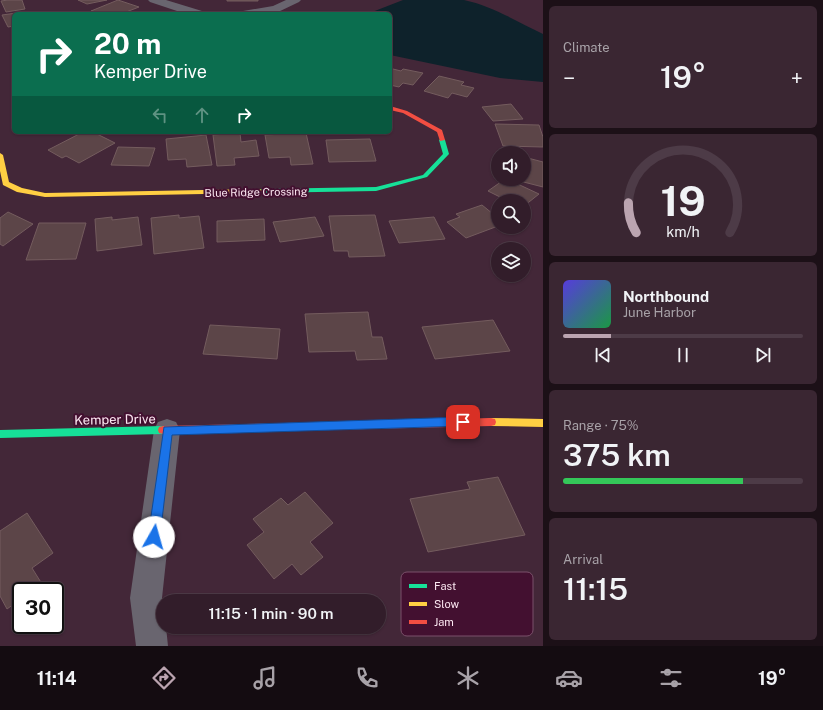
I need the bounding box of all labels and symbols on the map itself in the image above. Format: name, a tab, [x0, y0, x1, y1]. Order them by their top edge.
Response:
street label: Blue Ridge Crossing	[204, 185, 308, 199]
pin	[446, 405, 480, 439]
street label: Kemper Drive	[74, 411, 156, 428]
position arrow	[133, 516, 175, 558]
legend	[401, 572, 533, 636]
text: Fast	[434, 580, 456, 592]
speed limit sign: 30	[12, 582, 64, 634]
text: Slow	[434, 598, 460, 610]
text: Jam	[434, 616, 454, 628]

